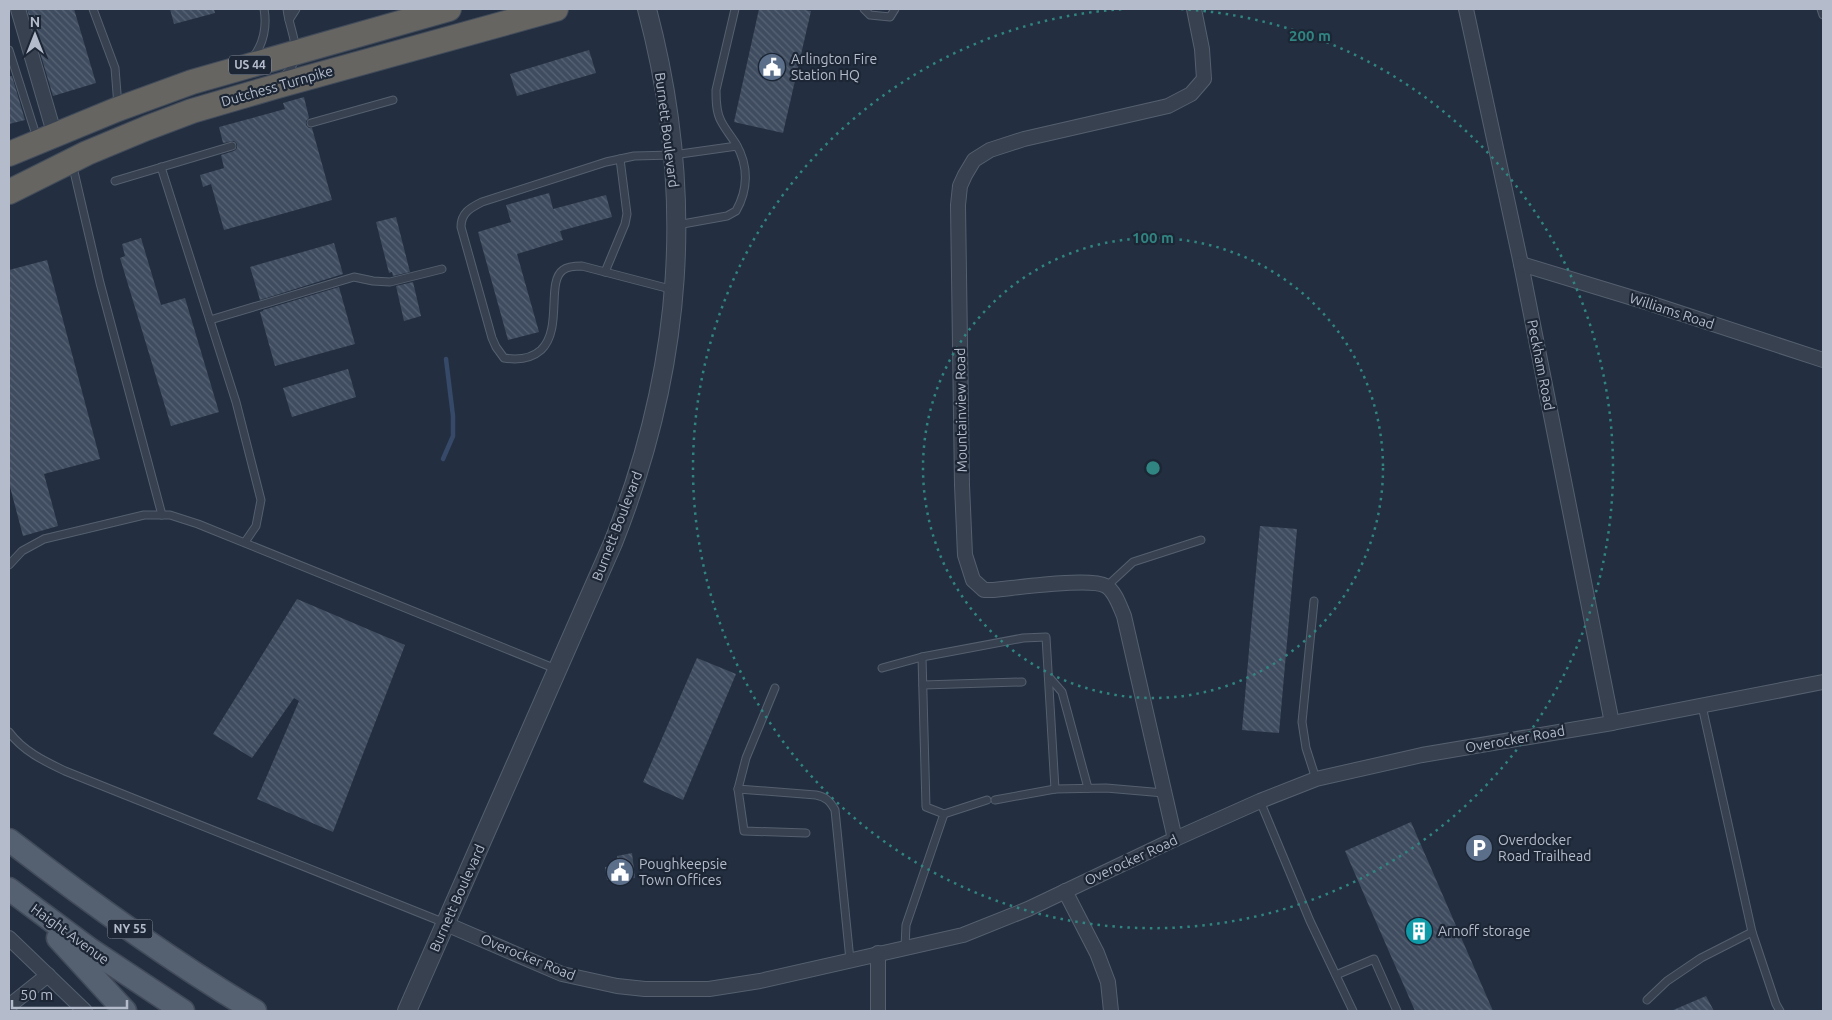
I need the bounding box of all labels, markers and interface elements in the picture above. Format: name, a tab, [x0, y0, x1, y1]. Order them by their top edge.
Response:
north arrow	[10, 10, 60, 60]
text: N	[30, 14, 40, 30]
text: 200 m	[1289, 27, 1331, 44]
place label: Arlington Fire Station HQ	[791, 51, 877, 83]
public building icon: Arlington Fire Station HQ	[757, 52, 787, 82]
road number: US 44	[229, 56, 271, 74]
street label: Dutchess Turnpike	[219, 62, 335, 110]
street label: Burnett Boulevard	[652, 71, 682, 189]
text: 100 m	[1132, 229, 1174, 246]
street label: Williams Road	[1628, 290, 1716, 332]
street label: Peckham Road	[1524, 318, 1558, 412]
street label: Mountainview Road	[952, 348, 970, 472]
centre of rings	[1144, 459, 1162, 477]
street label: Burnett Boulevard	[589, 469, 645, 583]
street label: Overocker Road	[1464, 722, 1566, 756]
street label: Overocker Road	[1082, 831, 1180, 889]
place label: Overdocker Road Trailhead	[1498, 832, 1591, 864]
parking icon: Overdocker Road Trailhead	[1464, 833, 1494, 863]
street label: Burnett Boulevard	[426, 842, 488, 954]
place label: Poughkeepsie Town Offices	[639, 856, 727, 888]
public building icon: Poughkeepsie Town Offices	[605, 857, 635, 887]
street label: Haight Avenue	[28, 900, 112, 968]
building icon: Arnoff storage	[1404, 916, 1434, 946]
road number: NY 55	[108, 920, 152, 939]
place label: Arnoff storage	[1438, 923, 1530, 939]
street label: Overocker Road	[478, 931, 578, 983]
scale bar	[12, 978, 128, 1010]
text: 50 m	[20, 986, 53, 1003]

